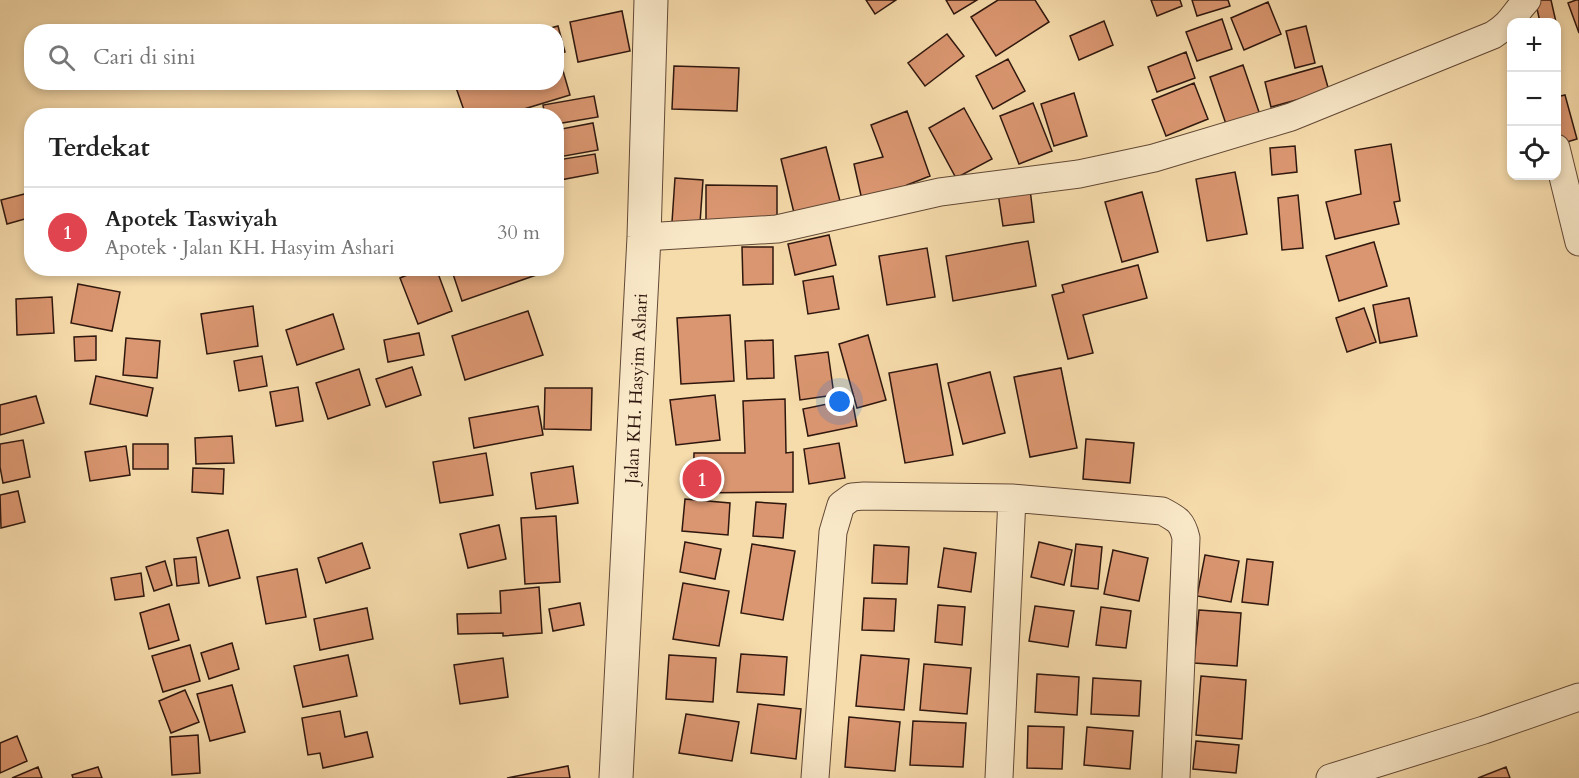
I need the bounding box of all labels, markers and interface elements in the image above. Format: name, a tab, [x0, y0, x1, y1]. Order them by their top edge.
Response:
map controls	[1507, 18, 1561, 180]
button: +	[1507, 18, 1561, 72]
search box	[24, 24, 564, 90]
icon: search	[45, 41, 78, 74]
text: Cari di sini	[93, 42, 196, 72]
button: −	[1507, 72, 1561, 126]
button: locate	[1507, 126, 1561, 180]
text: Terdekat	[48, 130, 150, 165]
text: Apotek Taswiyah	[105, 204, 278, 234]
text: 1	[62, 219, 73, 246]
text: 30 m	[497, 219, 540, 246]
text: Apotek · Jalan KH. Hasyim Ashari	[105, 234, 395, 261]
street label: Jalan KH. Hasyim Ashari	[619, 293, 654, 487]
your location	[825, 387, 854, 416]
pin: 1	[682, 456, 722, 502]

